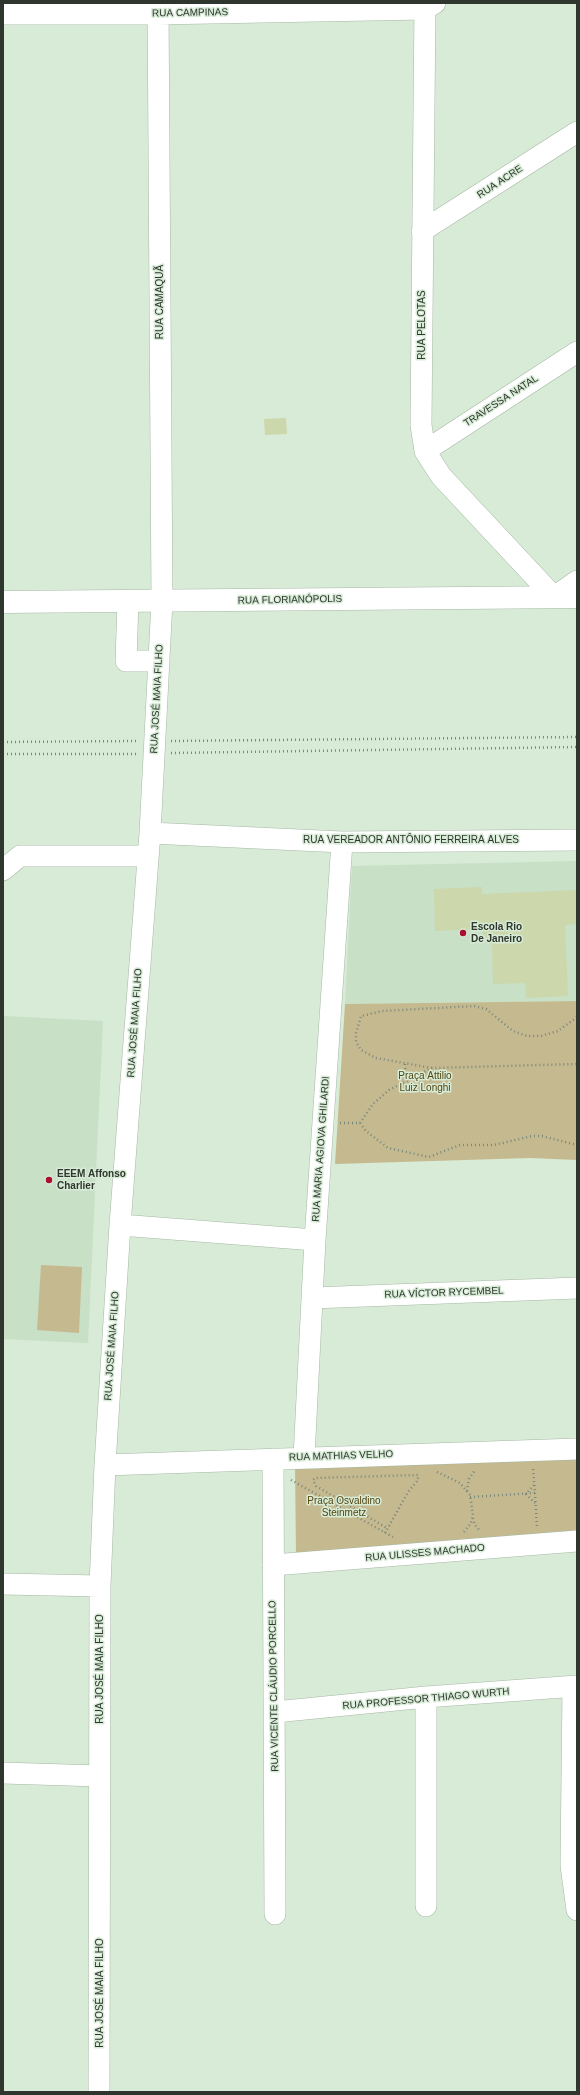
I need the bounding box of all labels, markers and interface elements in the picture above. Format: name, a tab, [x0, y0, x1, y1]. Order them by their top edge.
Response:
street label: RUA CAMPINAS	[152, 6, 228, 20]
street label: RUA ACRE	[475, 163, 525, 201]
street label: RUA CAMAQUÃ	[154, 265, 166, 339]
street label: RUA PELOTAS	[416, 290, 428, 360]
street label: TRAVESSA NATAL	[462, 373, 540, 429]
street label: RUA FLORIANÓPOLIS	[238, 593, 342, 607]
street label: RUA JOSÉ MAIA FILHO	[148, 644, 166, 754]
street label: RUA VEREADOR ANTÔNIO FERREIRA ALVES	[303, 834, 519, 846]
place label: Escola Rio De Janeiro	[471, 921, 522, 944]
marker: Escola Rio De Janeiro	[458, 928, 468, 938]
street label: RUA JOSÉ MAIA FILHO	[125, 968, 145, 1078]
park label: Praça Attilio Luiz Longhi	[398, 1070, 452, 1094]
street label: RUA MARIA AGIOVA GHILARDI	[310, 1076, 332, 1222]
place label: EEEM Affonso Charlier	[57, 1168, 126, 1192]
marker: EEEM Affonso Charlier	[44, 1175, 54, 1185]
street label: RUA VÍCTOR RYCEMBEL	[384, 1285, 504, 1301]
street label: RUA JOSÉ MAIA FILHO	[102, 1291, 122, 1401]
street label: RUA MATHIAS VELHO	[289, 1448, 393, 1464]
park label: Praça Osvaldino Steinmetz	[307, 1495, 381, 1518]
street label: RUA ULISSES MACHADO	[365, 1542, 485, 1564]
street label: RUA VICENTE CLÁUDIO PORCELLO	[267, 1600, 281, 1772]
street label: RUA JOSÉ MAIA FILHO	[94, 1614, 106, 1724]
street label: RUA PROFESSOR THIAGO WURTH	[342, 1686, 510, 1712]
street label: RUA JOSÉ MAIA FILHO	[94, 1938, 106, 2048]

